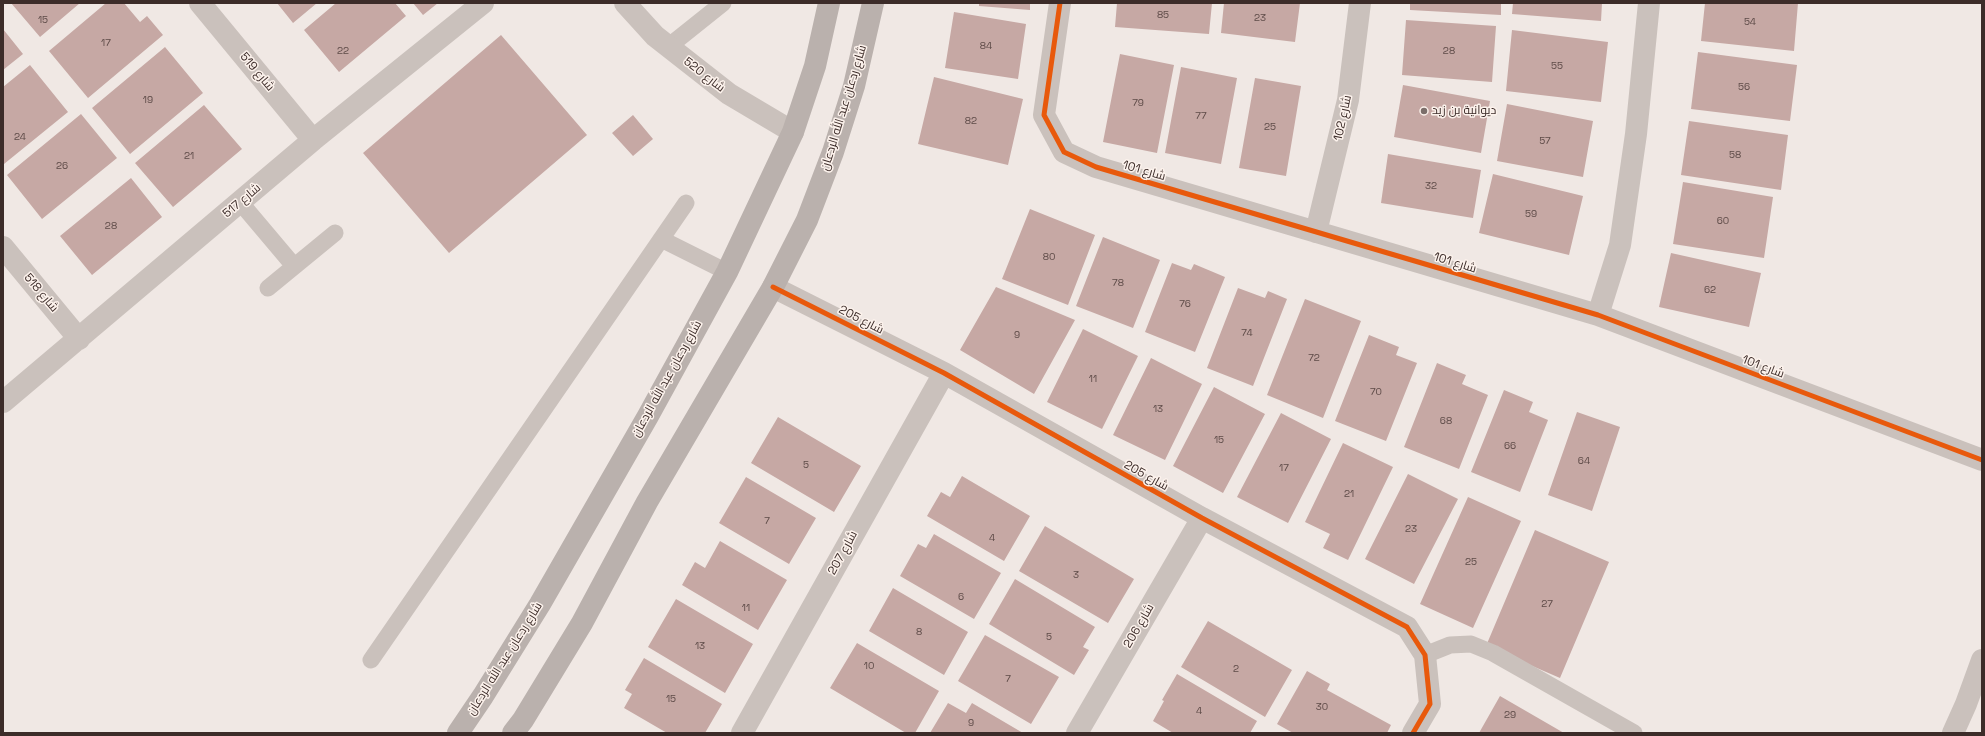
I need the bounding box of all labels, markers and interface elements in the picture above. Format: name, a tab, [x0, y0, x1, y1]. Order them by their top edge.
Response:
house number: 85	[1157, 9, 1169, 21]
house number: 23	[1254, 12, 1266, 24]
house number: 15	[38, 14, 48, 26]
house number: 54	[1744, 16, 1756, 28]
house number: 17	[101, 37, 111, 49]
house number: 84	[980, 40, 992, 52]
street label: شارع ردعان عبد الله الردعان	[818, 43, 870, 173]
house number: 22	[337, 45, 349, 57]
house number: 28	[1443, 45, 1455, 57]
street label: شارع 519	[237, 50, 277, 94]
street label: شارع 520	[681, 54, 727, 96]
house number: 55	[1551, 60, 1563, 72]
house number: 56	[1738, 81, 1750, 93]
house number: 19	[143, 94, 153, 106]
street label: شارع 102	[1331, 94, 1355, 142]
house number: 79	[1132, 97, 1144, 109]
place label: ديوانية بن زيد	[1432, 104, 1496, 118]
marker: ديوانية بن زيد	[1419, 106, 1429, 116]
house number: 77	[1195, 110, 1207, 122]
house number: 82	[965, 115, 977, 127]
house number: 25	[1264, 121, 1276, 133]
house number: 24	[14, 131, 26, 143]
house number: 57	[1539, 135, 1551, 147]
house number: 58	[1729, 149, 1741, 161]
house number: 21	[184, 150, 194, 162]
street label: شارع 101	[1121, 158, 1167, 184]
house number: 26	[56, 160, 68, 172]
house number: 32	[1425, 180, 1437, 192]
street label: شارع 517	[220, 181, 264, 221]
house number: 59	[1525, 208, 1537, 220]
house number: 60	[1717, 215, 1729, 227]
house number: 28	[105, 220, 117, 232]
street label: شارع 101	[1432, 250, 1478, 276]
house number: 80	[1043, 251, 1055, 263]
street label: شارع 518	[21, 271, 61, 315]
house number: 78	[1112, 277, 1124, 289]
house number: 62	[1704, 284, 1716, 296]
house number: 76	[1179, 298, 1191, 310]
street label: شارع 205	[836, 303, 886, 337]
street label: شارع ردعان عبد الله الردعان	[629, 318, 705, 440]
house number: 74	[1241, 327, 1253, 339]
house number: 9	[1014, 329, 1020, 341]
house number: 72	[1308, 352, 1320, 364]
street label: شارع 101	[1740, 352, 1786, 382]
house number: 11	[1089, 373, 1097, 385]
house number: 70	[1370, 386, 1382, 398]
house number: 13	[1153, 403, 1163, 415]
house number: 68	[1440, 415, 1452, 427]
house number: 15	[1214, 434, 1224, 446]
house number: 66	[1504, 440, 1516, 452]
house number: 64	[1578, 455, 1590, 467]
street label: شارع 205	[1121, 458, 1171, 494]
house number: 5	[803, 459, 809, 471]
house number: 17	[1279, 462, 1289, 474]
house number: 21	[1344, 488, 1354, 500]
house number: 7	[764, 515, 770, 527]
house number: 23	[1405, 523, 1417, 535]
street label: شارع 207	[825, 529, 861, 577]
house number: 4	[989, 532, 995, 544]
house number: 25	[1465, 556, 1477, 568]
house number: 3	[1073, 569, 1079, 581]
house number: 6	[958, 591, 964, 603]
house number: 27	[1541, 598, 1553, 610]
street label: شارع ردعان عبد الله الردعان	[464, 600, 546, 718]
street label: شارع 206	[1121, 601, 1157, 651]
house number: 11	[742, 602, 750, 614]
house number: 8	[916, 626, 922, 638]
house number: 5	[1046, 631, 1052, 643]
house number: 13	[695, 640, 705, 652]
house number: 10	[864, 660, 874, 672]
house number: 2	[1233, 663, 1239, 675]
house number: 7	[1005, 673, 1011, 685]
house number: 15	[666, 693, 676, 705]
house number: 30	[1316, 701, 1328, 713]
house number: 4	[1196, 705, 1202, 717]
house number: 29	[1504, 709, 1516, 721]
house number: 9	[968, 717, 974, 729]

